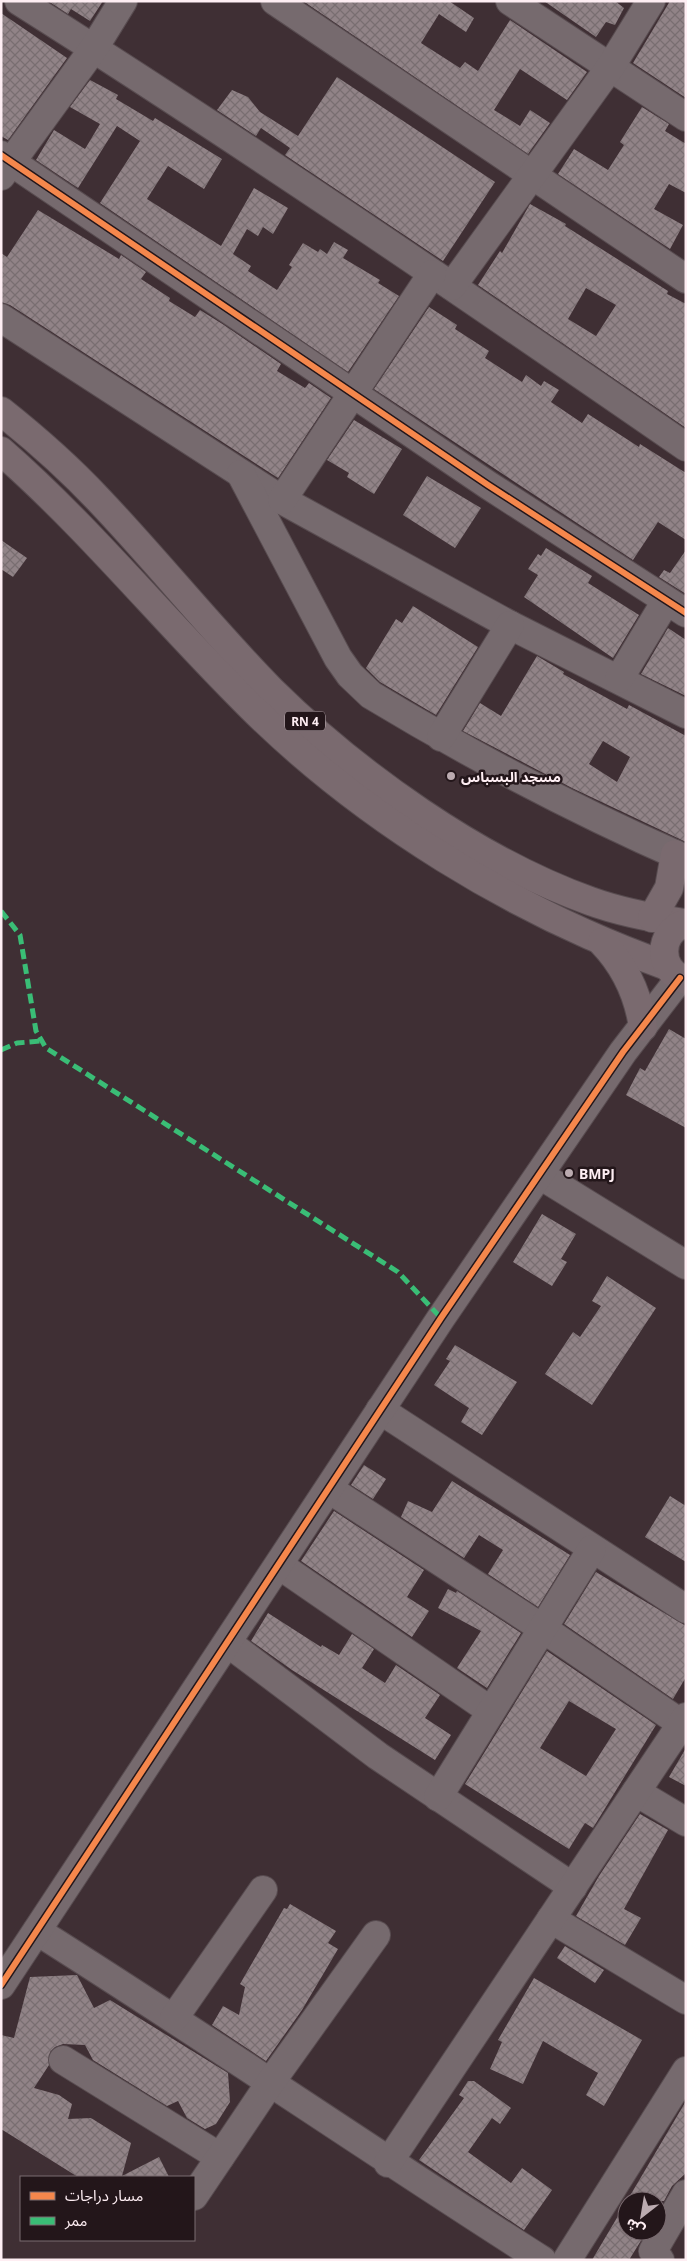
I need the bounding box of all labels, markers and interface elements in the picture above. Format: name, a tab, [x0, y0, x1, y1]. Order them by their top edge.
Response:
road number: RN 4	[285, 711, 325, 730]
place label: مسجد البسباس	[461, 767, 561, 786]
marker: مسجد البسباس	[445, 770, 457, 782]
place label: BMPJ	[579, 1164, 615, 1183]
marker: BMPJ	[563, 1167, 575, 1179]
legend	[20, 2176, 195, 2241]
text: مسار دراجات	[65, 2185, 143, 2205]
north arrow	[617, 2191, 667, 2241]
text: ممر	[64, 2210, 88, 2230]
text: ش	[622, 2214, 648, 2241]

